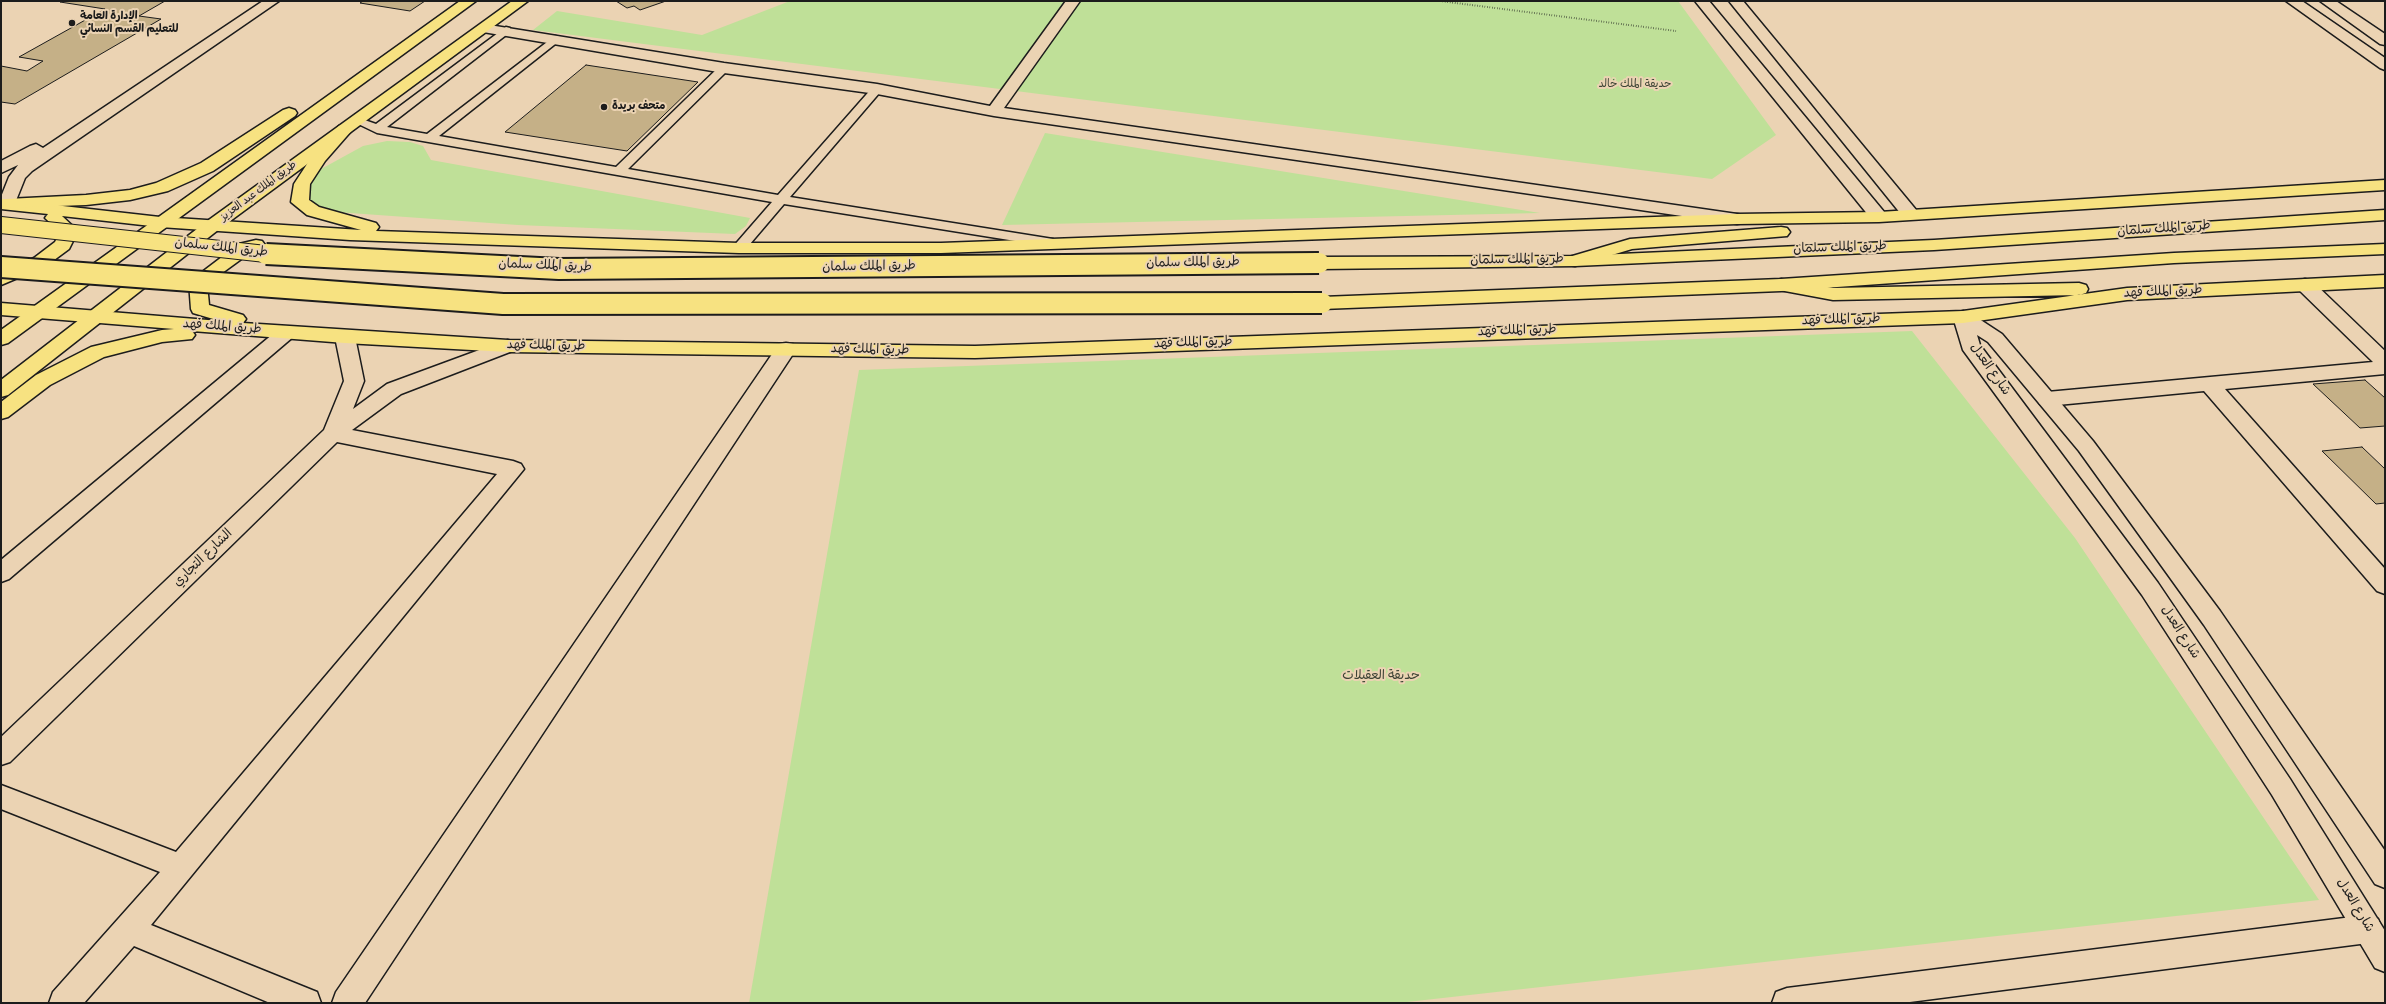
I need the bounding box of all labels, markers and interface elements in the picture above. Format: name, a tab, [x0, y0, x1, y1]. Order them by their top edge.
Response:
place label: الإدارة العامة للتعليم القسم النسائي	[80, 10, 178, 36]
marker: الإدارة العامة للتعليم القسم النسائي	[67, 18, 77, 28]
park label: حديقة الملك خالد	[1598, 78, 1672, 92]
place label: متحف بريدة	[612, 100, 665, 114]
marker: متحف بريدة	[599, 102, 609, 112]
street label: طريق الملك عبد العزيز	[218, 159, 300, 225]
street label: طريق الملك سلمان	[2117, 219, 2211, 241]
street label: طريق الملك سلمان	[174, 236, 268, 262]
street label: طريق الملك سلمان	[1793, 240, 1887, 258]
street label: طريق الملك سلمان	[1470, 252, 1564, 270]
street label: طريق الملك سلمان	[1146, 255, 1240, 273]
street label: طريق الملك سلمان	[498, 258, 592, 276]
street label: طريق الملك سلمان	[822, 259, 916, 277]
street label: طريق الملك فهد	[2123, 283, 2203, 303]
street label: طريق الملك فهد	[1801, 312, 1881, 330]
street label: طريق الملك فهد	[182, 317, 262, 339]
street label: طريق الملك فهد	[1477, 323, 1557, 341]
street label: طريق الملك فهد	[1153, 335, 1233, 353]
street label: طريق الملك فهد	[506, 339, 586, 355]
street label: شارع العدل	[1965, 341, 2013, 399]
street label: طريق الملك فهد	[830, 343, 910, 359]
street label: الشارع التجاري	[171, 527, 237, 591]
street label: شارع العدل	[2156, 604, 2202, 662]
park label: حديقة العقيلات	[1342, 669, 1420, 685]
street label: شارع العدل	[2332, 876, 2376, 936]

